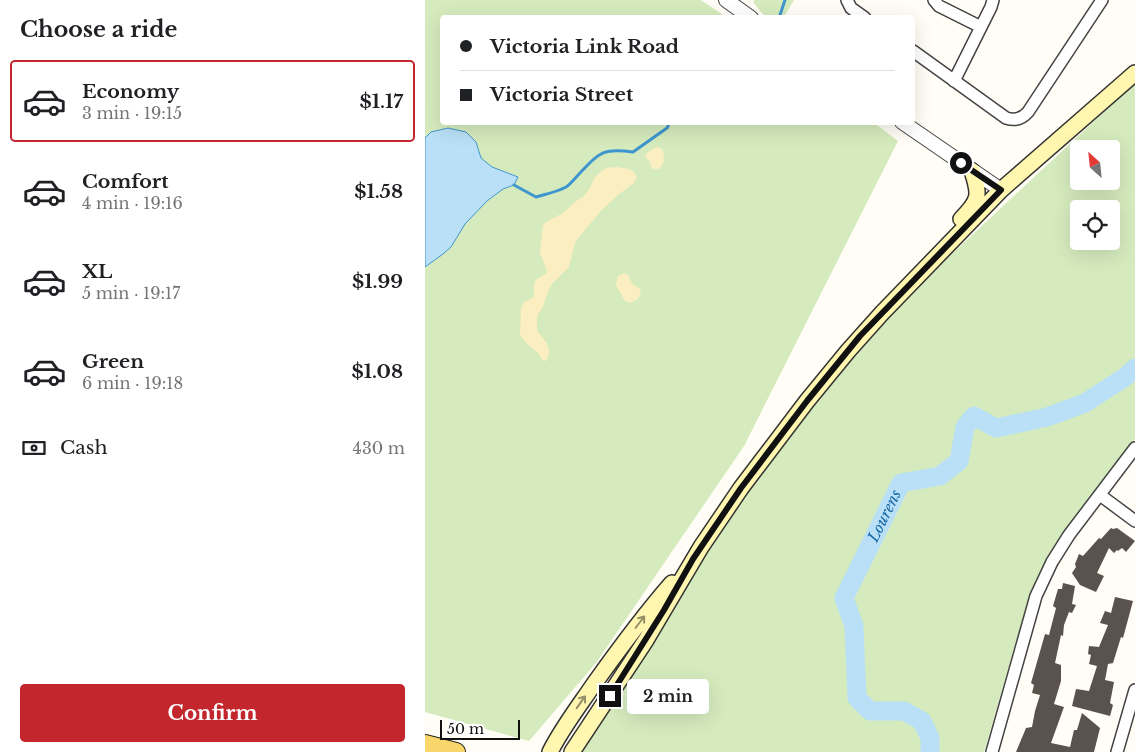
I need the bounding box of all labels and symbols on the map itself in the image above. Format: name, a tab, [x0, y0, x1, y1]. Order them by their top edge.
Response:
north arrow	[1070, 140, 1120, 190]
route start	[950, 152, 972, 174]
water label: Lourens	[863, 486, 905, 546]
one-way arrow	[635, 615, 645, 629]
callout: 2 min	[627, 678, 710, 714]
route end	[599, 685, 621, 707]
one-way arrow	[576, 696, 586, 710]
scale bar	[440, 717, 520, 740]

